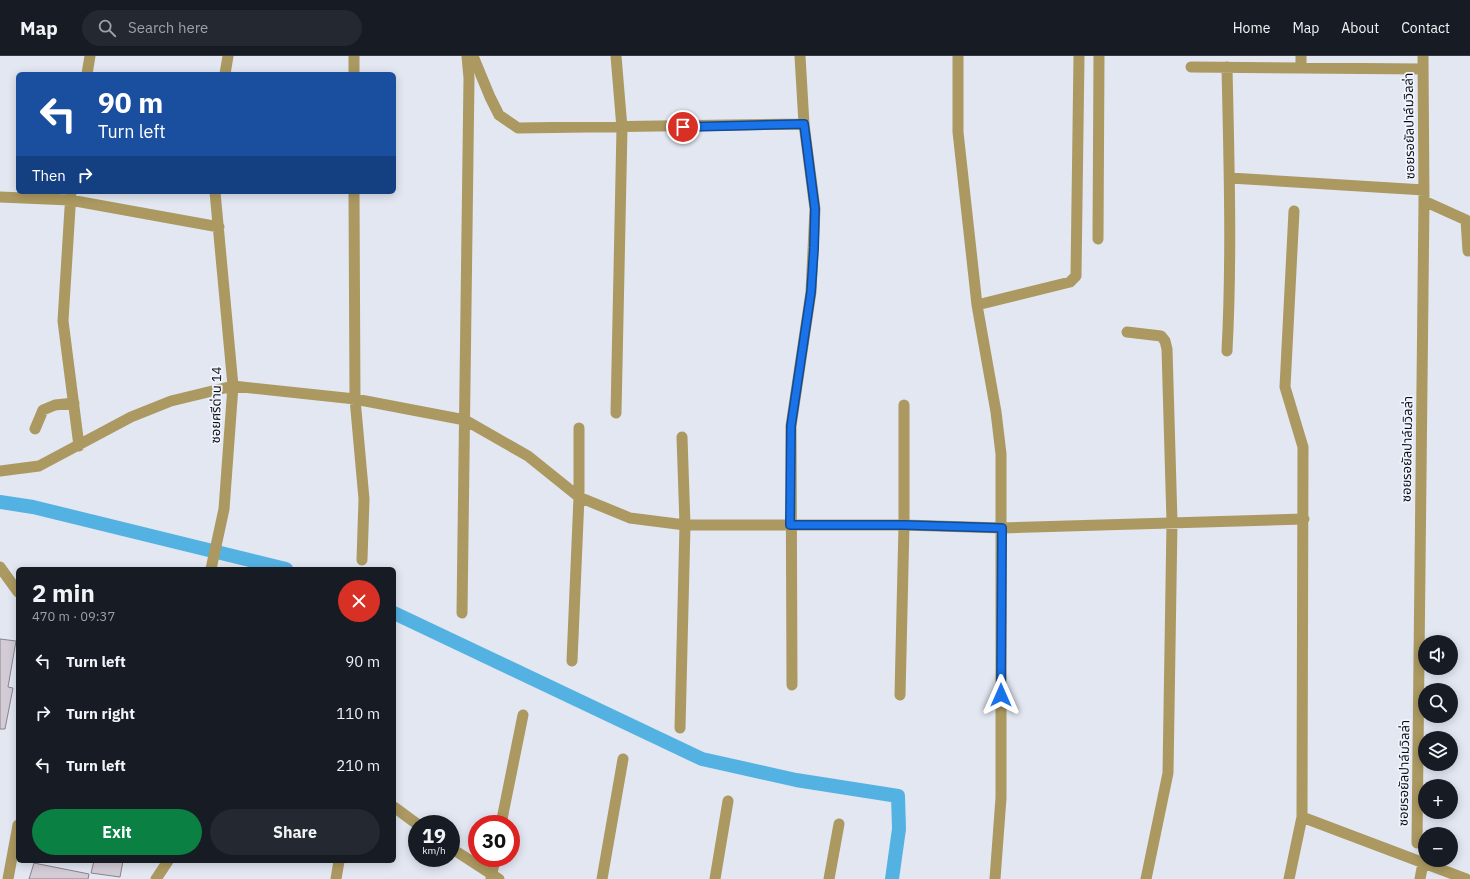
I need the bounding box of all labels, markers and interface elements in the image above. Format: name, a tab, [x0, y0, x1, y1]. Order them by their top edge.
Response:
search box	[82, 10, 362, 46]
text: Map	[20, 16, 58, 40]
icon: search	[96, 17, 118, 39]
text: Search here	[128, 18, 208, 37]
text: Home	[1233, 19, 1270, 37]
text: Map	[1292, 19, 1319, 37]
text: About	[1341, 19, 1379, 37]
text: Contact	[1401, 19, 1450, 37]
street label: ซอยรอยัลปาล์มวิลล่า	[1400, 73, 1418, 179]
text: 90 m	[98, 84, 163, 121]
icon: left	[32, 88, 84, 140]
pin	[666, 110, 700, 144]
icon: arrive	[672, 116, 694, 138]
text: Turn left	[98, 120, 166, 143]
icon: right	[74, 164, 96, 186]
text: Then	[32, 166, 66, 185]
street label: ซอยศรีด่าน 14	[207, 366, 225, 444]
street label: ซอยรอยัลปาล์มวิลล่า	[1398, 396, 1416, 502]
text: 2 min	[32, 577, 95, 609]
button: close	[338, 580, 380, 622]
text: 470 m · 09:37	[32, 608, 115, 625]
map controls	[1418, 635, 1458, 867]
button: sound	[1418, 635, 1458, 675]
icon: left	[32, 650, 54, 672]
text: Turn left	[66, 652, 126, 671]
text: 90 m	[345, 652, 380, 671]
position arrow	[980, 674, 1022, 716]
button: search	[1418, 683, 1458, 723]
icon: right	[32, 702, 54, 724]
text: Turn right	[66, 704, 135, 723]
text: 110 m	[336, 704, 380, 723]
street label: ซอยรอยัลปาล์มวิลล่า	[1395, 720, 1413, 826]
button: layers	[1418, 731, 1458, 771]
icon: left	[32, 754, 54, 776]
text: Turn left	[66, 756, 126, 775]
text: 210 m	[336, 756, 380, 775]
button: +	[1418, 779, 1458, 819]
button: Exit	[32, 809, 202, 855]
button: Share	[210, 809, 380, 855]
speed limit sign: 30	[468, 815, 520, 867]
text: 19	[422, 822, 446, 849]
button: −	[1418, 827, 1458, 867]
text: km/h	[422, 844, 446, 857]

